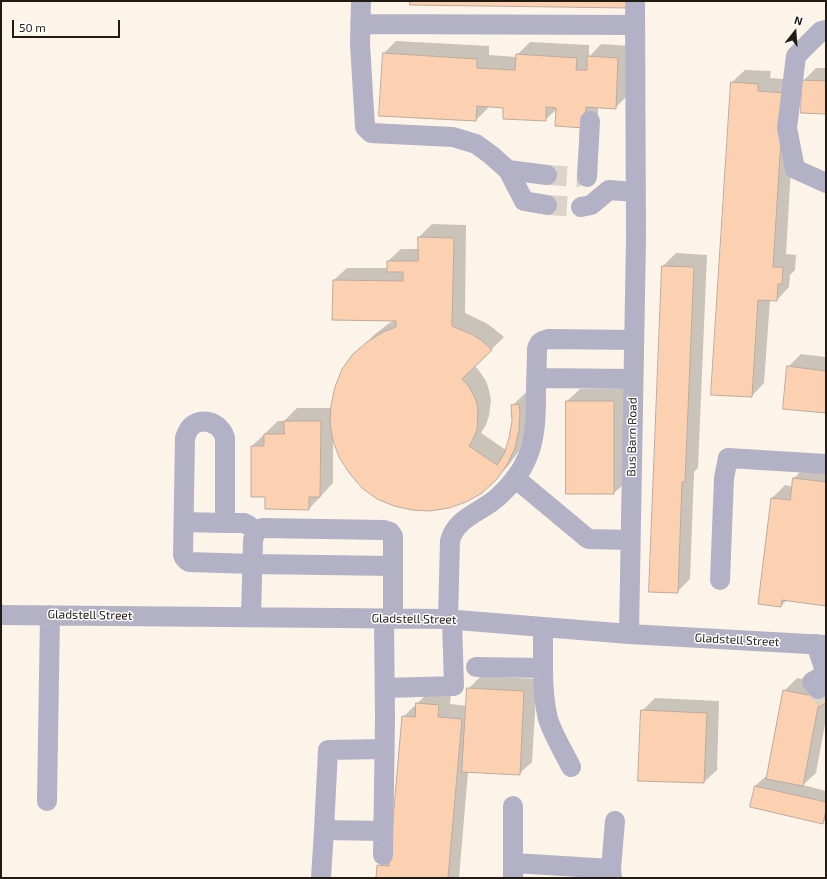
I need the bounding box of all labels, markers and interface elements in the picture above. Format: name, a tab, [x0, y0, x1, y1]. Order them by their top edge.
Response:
scale bar	[14, 12, 122, 38]
north arrow	[775, 12, 815, 52]
text: N	[793, 13, 804, 27]
text: 50 m	[19, 20, 46, 34]
street label: Bus Barn Road	[624, 397, 640, 477]
street label: Gladstell Street	[47, 607, 133, 623]
street label: Gladstell Street	[371, 611, 457, 627]
street label: Gladstell Street	[694, 631, 780, 649]

